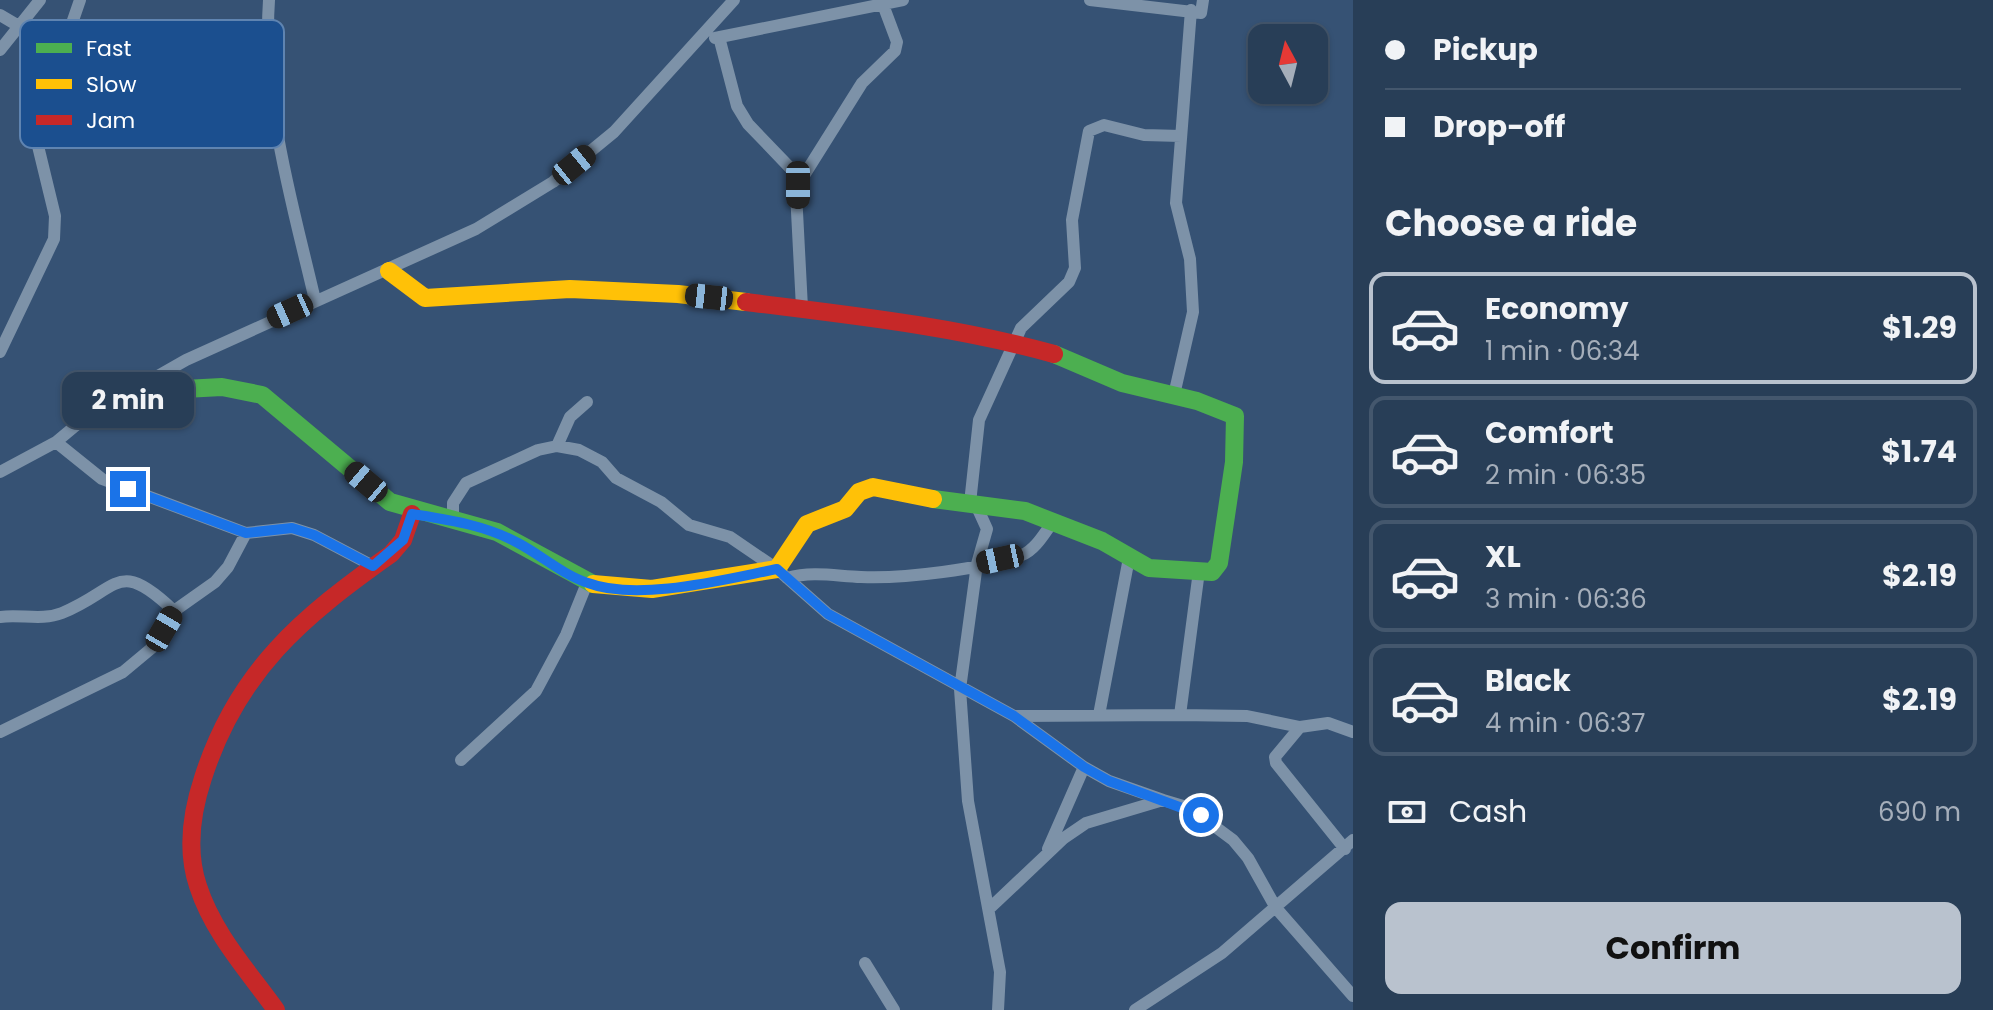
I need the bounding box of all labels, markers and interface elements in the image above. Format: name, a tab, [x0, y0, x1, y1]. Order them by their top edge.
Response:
legend	[20, 20, 284, 148]
north arrow	[1248, 24, 1328, 104]
map controls	[1248, 24, 1328, 104]
text: Pickup	[1433, 28, 1538, 71]
text: Fast	[86, 33, 131, 64]
text: Slow	[86, 69, 136, 100]
text: Jam	[86, 105, 135, 136]
text: Drop-off	[1433, 105, 1565, 148]
car	[548, 141, 600, 189]
car	[786, 161, 810, 209]
text: Choose a ride	[1385, 198, 1637, 249]
car	[684, 283, 734, 311]
text: Economy	[1485, 287, 1629, 330]
car	[263, 290, 317, 332]
icon: car	[1389, 292, 1461, 364]
text: $1.29	[1882, 306, 1957, 349]
text: 1 min · 06:34	[1485, 333, 1640, 369]
callout: 2 min	[62, 373, 194, 429]
text: 2 min	[91, 382, 165, 418]
text: Comfort	[1485, 411, 1614, 454]
icon: car	[1389, 416, 1461, 488]
text: $1.74	[1881, 430, 1957, 473]
car	[340, 457, 392, 507]
text: 2 min · 06:35	[1485, 457, 1646, 493]
route end	[110, 471, 146, 507]
text: XL	[1485, 535, 1521, 578]
icon: car	[1389, 540, 1461, 612]
car	[974, 542, 1026, 576]
text: $2.19	[1882, 554, 1957, 597]
text: 3 min · 06:36	[1485, 581, 1647, 617]
car	[142, 602, 186, 656]
text: Black	[1485, 659, 1571, 702]
icon: car	[1389, 664, 1461, 736]
text: $2.19	[1882, 678, 1957, 721]
text: 4 min · 06:37	[1485, 705, 1645, 741]
icon: cash	[1385, 790, 1429, 834]
text: Cash	[1449, 790, 1527, 833]
text: 690 m	[1878, 794, 1961, 830]
route start	[1183, 797, 1219, 833]
button: Confirm	[1385, 902, 1961, 994]

